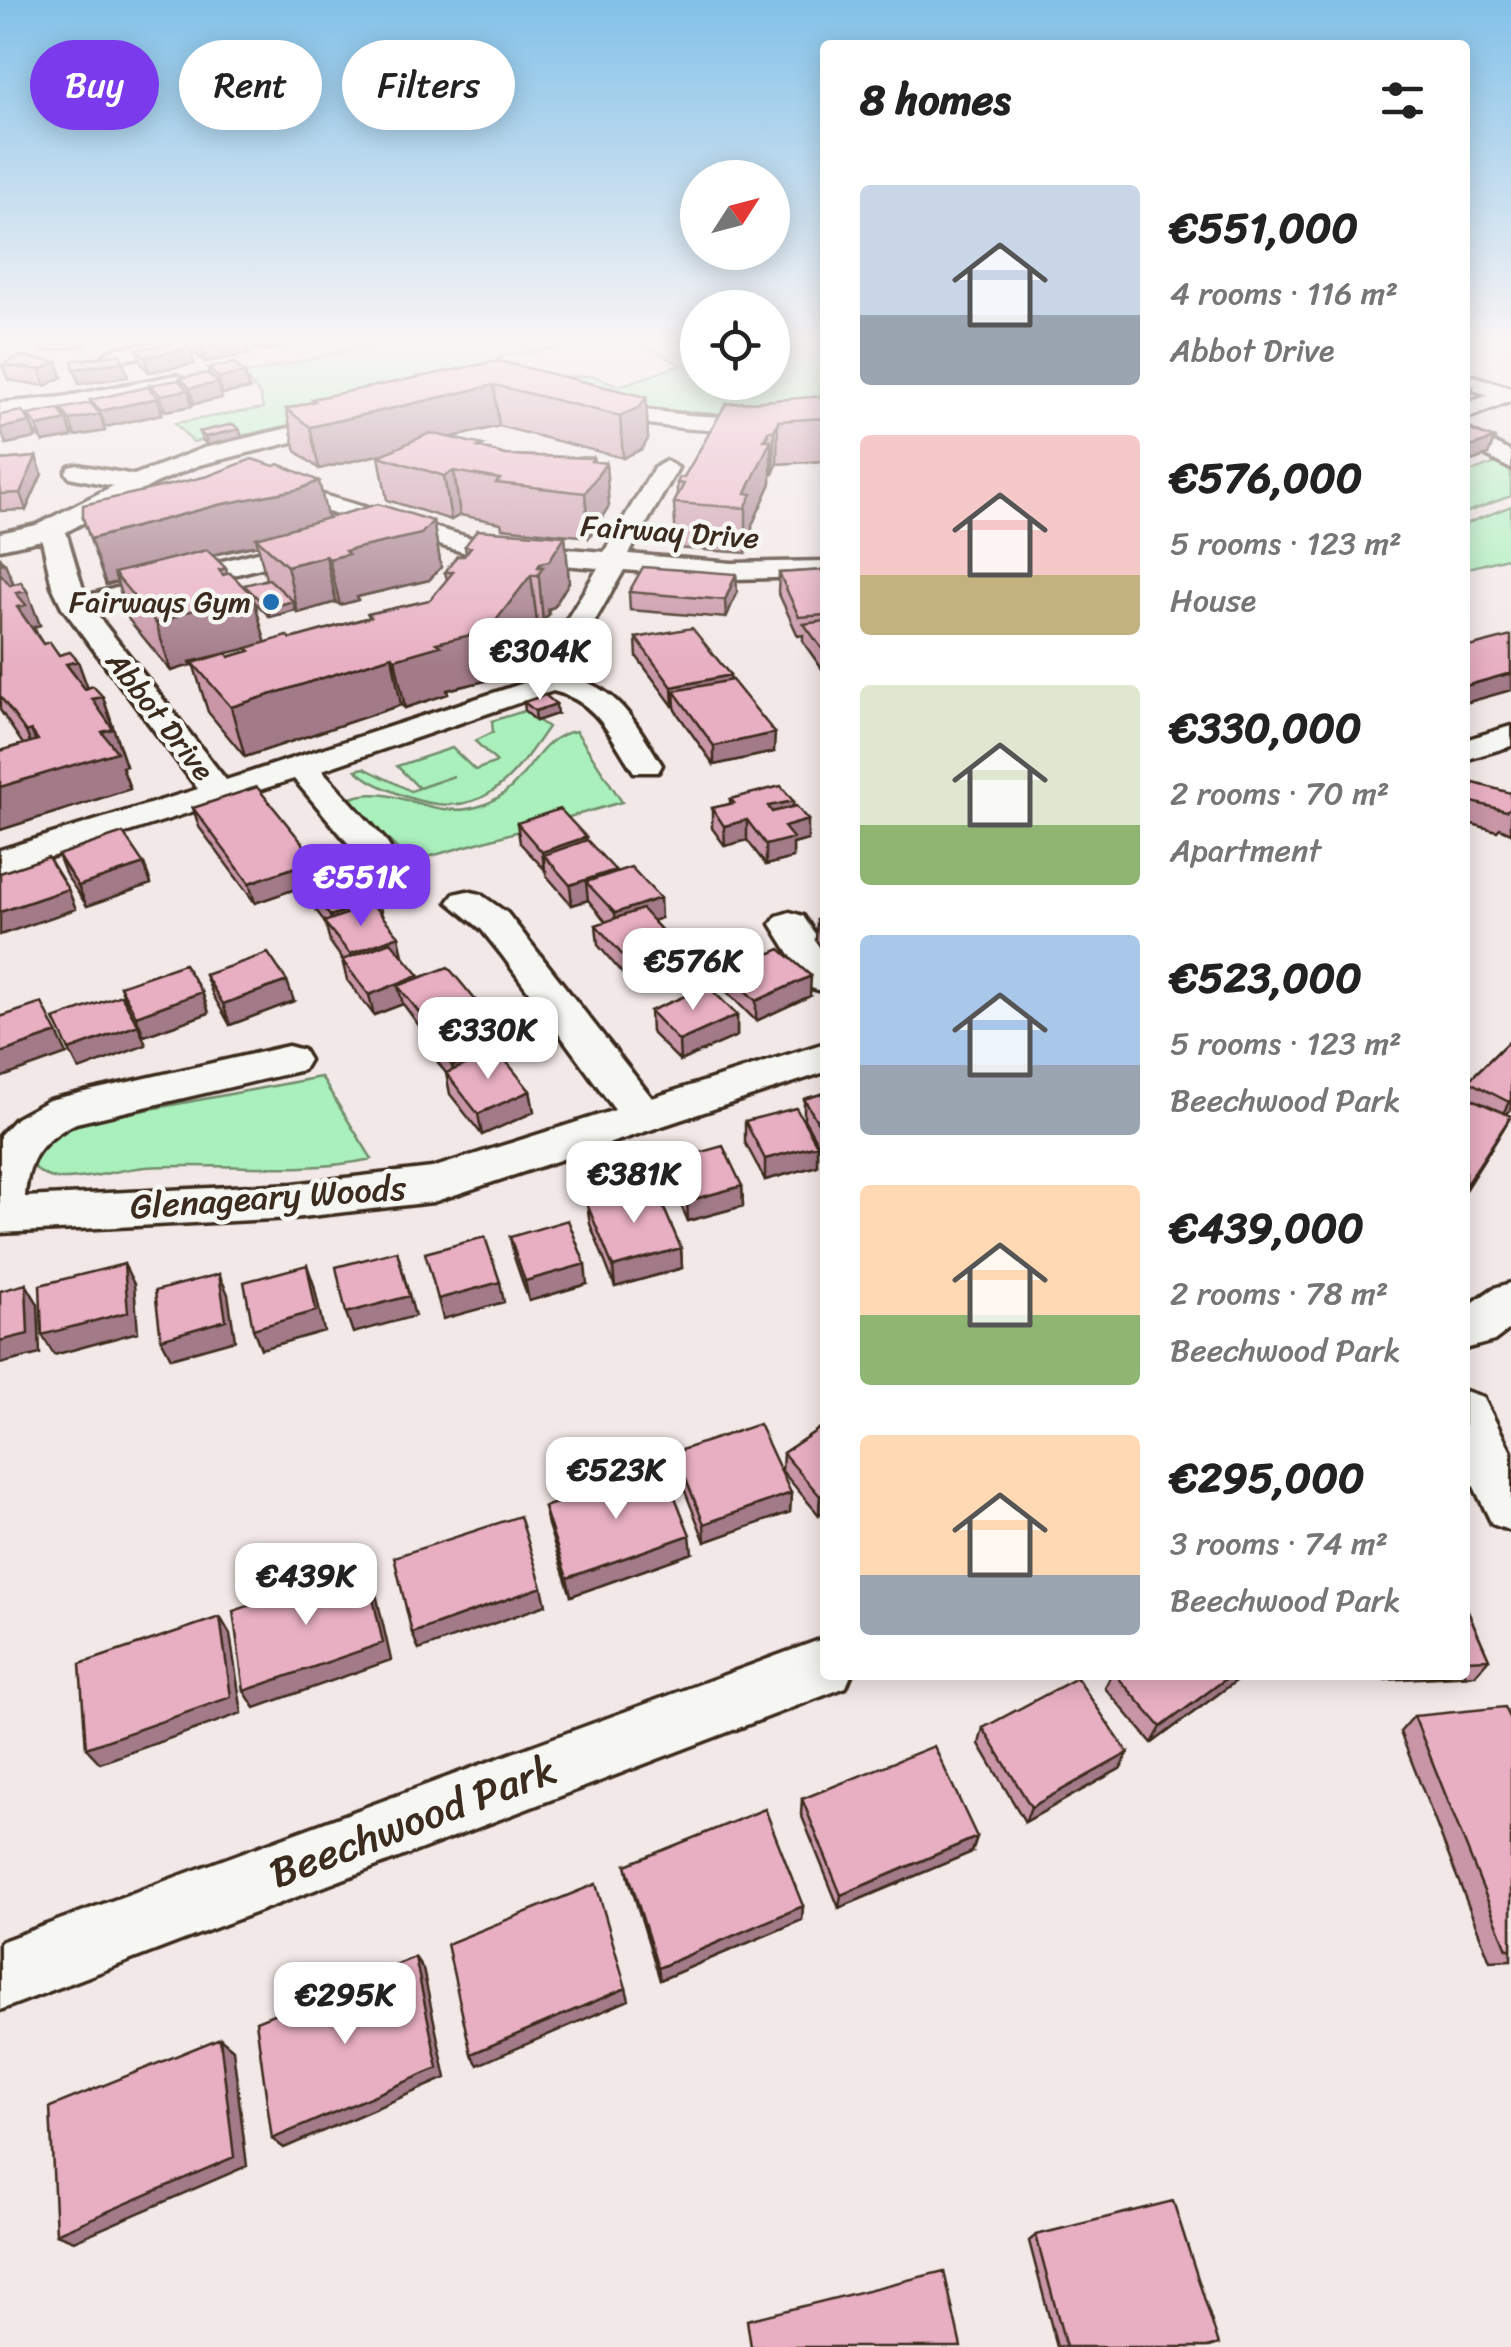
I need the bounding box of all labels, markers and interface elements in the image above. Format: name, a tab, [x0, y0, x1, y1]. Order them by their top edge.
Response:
chip: Buy	[30, 40, 159, 130]
chip: Rent	[179, 40, 322, 130]
chip: Filters	[342, 40, 515, 130]
text: 8 homes	[860, 63, 1011, 137]
icon: filters	[1375, 73, 1430, 128]
north arrow	[680, 160, 790, 270]
map controls	[680, 160, 790, 400]
text: €551,000	[1170, 191, 1358, 265]
icon: home	[940, 225, 1060, 345]
text: 4 rooms · 116 m²	[1170, 265, 1398, 322]
button: locate	[680, 290, 790, 400]
text: Abbot Drive	[1170, 322, 1335, 379]
text: €576,000	[1170, 441, 1362, 515]
icon: home	[940, 475, 1060, 595]
street label: Fairway Drive	[579, 499, 761, 565]
text: 5 rooms · 123 m²	[1170, 515, 1402, 572]
text: House	[1170, 572, 1256, 629]
place label: Fairways Gym	[69, 575, 251, 629]
marker: Fairways Gym	[260, 591, 282, 613]
pin: €304K	[470, 618, 610, 703]
text: €304K	[491, 622, 589, 679]
street label: Abbot Drive	[91, 638, 229, 793]
text: €330,000	[1170, 691, 1361, 765]
icon: home	[940, 725, 1060, 845]
text: 2 rooms · 70 m²	[1170, 765, 1389, 822]
text: Apartment	[1170, 822, 1321, 879]
pin: €551K	[291, 844, 431, 929]
text: €551K	[314, 848, 408, 905]
pin: €576K	[623, 928, 763, 1013]
text: €576K	[645, 932, 741, 989]
text: €523,000	[1170, 941, 1362, 1015]
icon: home	[940, 975, 1060, 1095]
pin: €330K	[418, 997, 558, 1082]
text: €330K	[440, 1001, 536, 1058]
text: 5 rooms · 123 m²	[1170, 1015, 1402, 1072]
text: Beechwood Park	[1170, 1072, 1401, 1129]
pin: €381K	[564, 1141, 704, 1226]
text: €381K	[588, 1145, 680, 1202]
street label: Glenageary Woods	[128, 1156, 409, 1238]
text: €439,000	[1170, 1191, 1364, 1265]
icon: home	[940, 1225, 1060, 1345]
text: 2 rooms · 78 m²	[1170, 1265, 1388, 1322]
text: Beechwood Park	[1170, 1322, 1401, 1379]
pin: €523K	[546, 1437, 686, 1522]
text: €523K	[568, 1441, 664, 1498]
text: €295,000	[1170, 1441, 1365, 1515]
icon: home	[940, 1475, 1060, 1595]
text: 3 rooms · 74 m²	[1170, 1515, 1388, 1572]
pin: €439K	[236, 1543, 376, 1628]
text: €439K	[257, 1547, 355, 1604]
text: Beechwood Park	[1170, 1572, 1401, 1629]
street label: Beechwood Park	[258, 1732, 568, 1910]
pin: €295K	[275, 1962, 415, 2047]
text: €295K	[296, 1966, 394, 2023]

